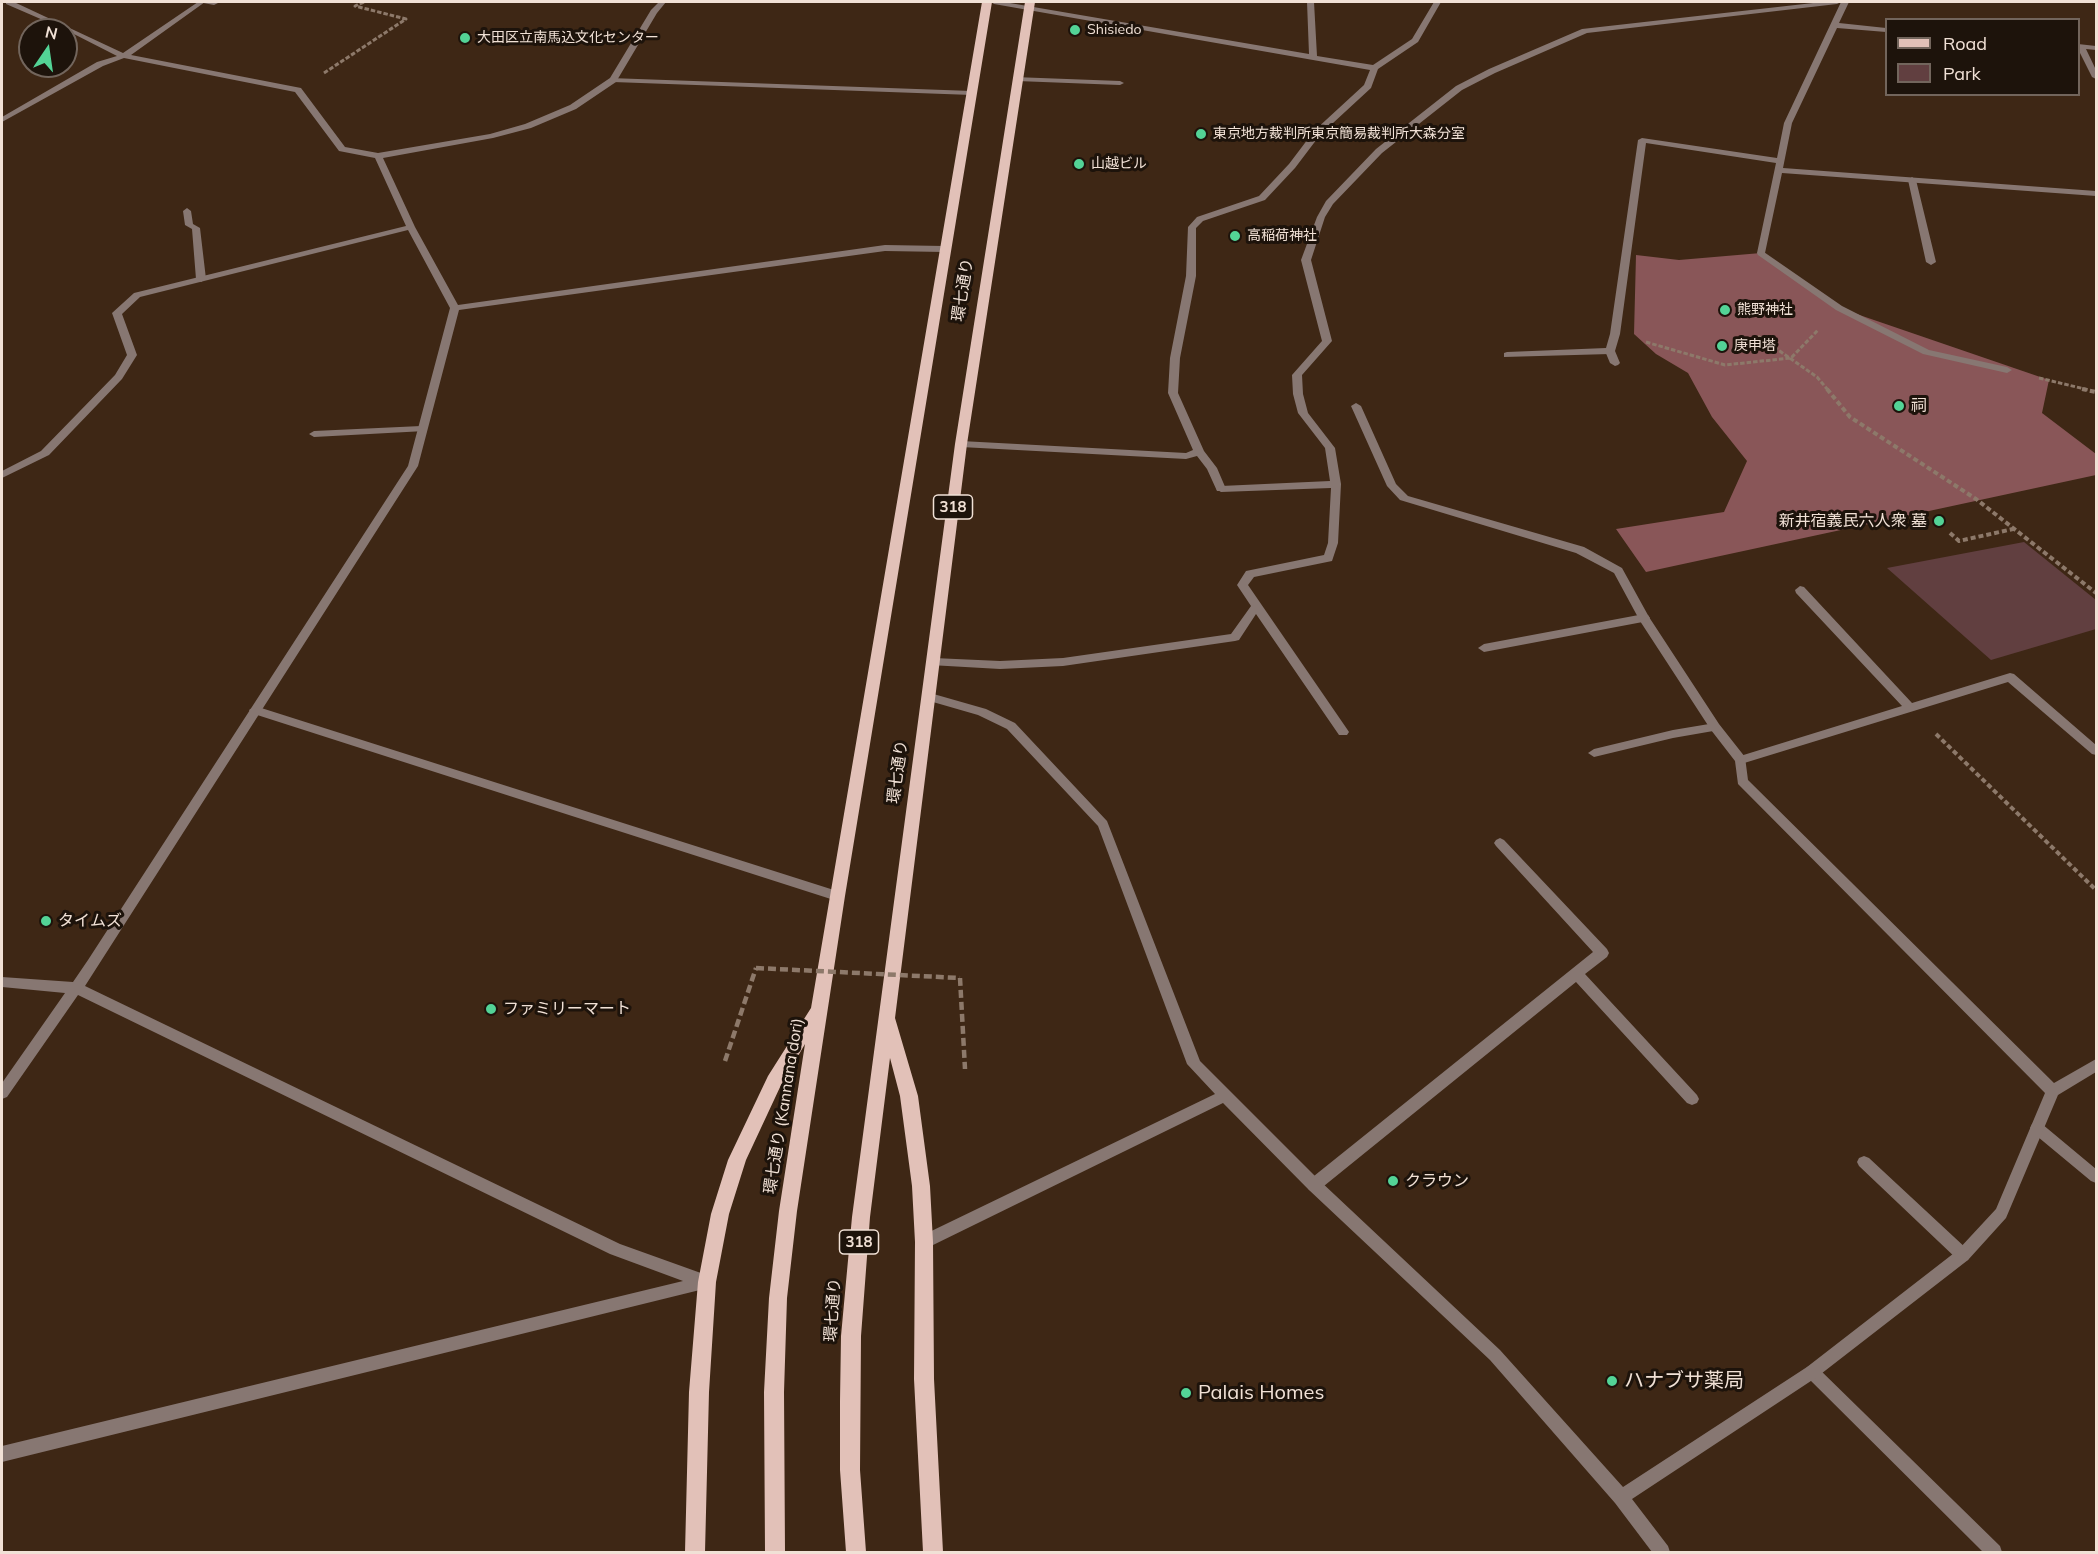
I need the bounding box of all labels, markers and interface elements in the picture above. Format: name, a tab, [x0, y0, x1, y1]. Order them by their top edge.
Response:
north arrow	[18, 18, 78, 78]
legend	[1885, 18, 2080, 96]
text: N	[43, 21, 60, 44]
place label: Shisiedo	[1087, 22, 1142, 38]
marker: Shisiedo	[1068, 23, 1082, 37]
place label: 大田区立南馬込文化センター	[477, 30, 659, 46]
marker: 大田区立南馬込文化センター	[458, 31, 472, 45]
text: Road	[1943, 32, 1987, 55]
text: Park	[1943, 62, 1981, 85]
place label: 東京地方裁判所東京簡易裁判所大森分室	[1213, 126, 1465, 142]
marker: 東京地方裁判所東京簡易裁判所大森分室	[1194, 127, 1208, 141]
place label: 山越ビル	[1091, 156, 1147, 172]
marker: 山越ビル	[1072, 157, 1086, 171]
place label: 高稲荷神社	[1247, 228, 1317, 244]
marker: 高稲荷神社	[1228, 229, 1242, 243]
street label: 環七通り	[949, 257, 977, 323]
place label: 熊野神社	[1737, 302, 1793, 318]
marker: 熊野神社	[1718, 303, 1732, 317]
place label: 庚申塔	[1734, 338, 1776, 354]
marker: 庚申塔	[1715, 339, 1729, 353]
place label: 祠	[1911, 396, 1927, 416]
marker: 祠	[1892, 399, 1906, 413]
road number: 318	[934, 495, 972, 519]
place label: 新井宿義民六人衆 墓	[1779, 511, 1927, 531]
marker: 新井宿義民六人衆 墓	[1932, 514, 1946, 528]
street label: 環七通り	[884, 739, 912, 805]
place label: タイムズ	[58, 911, 122, 931]
marker: タイムズ	[39, 914, 53, 928]
place label: ファミリーマート	[503, 999, 631, 1019]
marker: ファミリーマート	[484, 1002, 498, 1016]
street label: 環七通り (Kannana dori)	[761, 1017, 807, 1195]
place label: クラウン	[1405, 1171, 1469, 1191]
marker: クラウン	[1386, 1174, 1400, 1188]
road number: 318	[840, 1230, 878, 1254]
street label: 環七通り	[821, 1277, 845, 1343]
place label: ハナブサ薬局	[1624, 1369, 1744, 1393]
marker: ハナブサ薬局	[1605, 1374, 1619, 1388]
place label: Palais Homes	[1198, 1381, 1324, 1405]
marker: Palais Homes	[1179, 1386, 1193, 1400]

